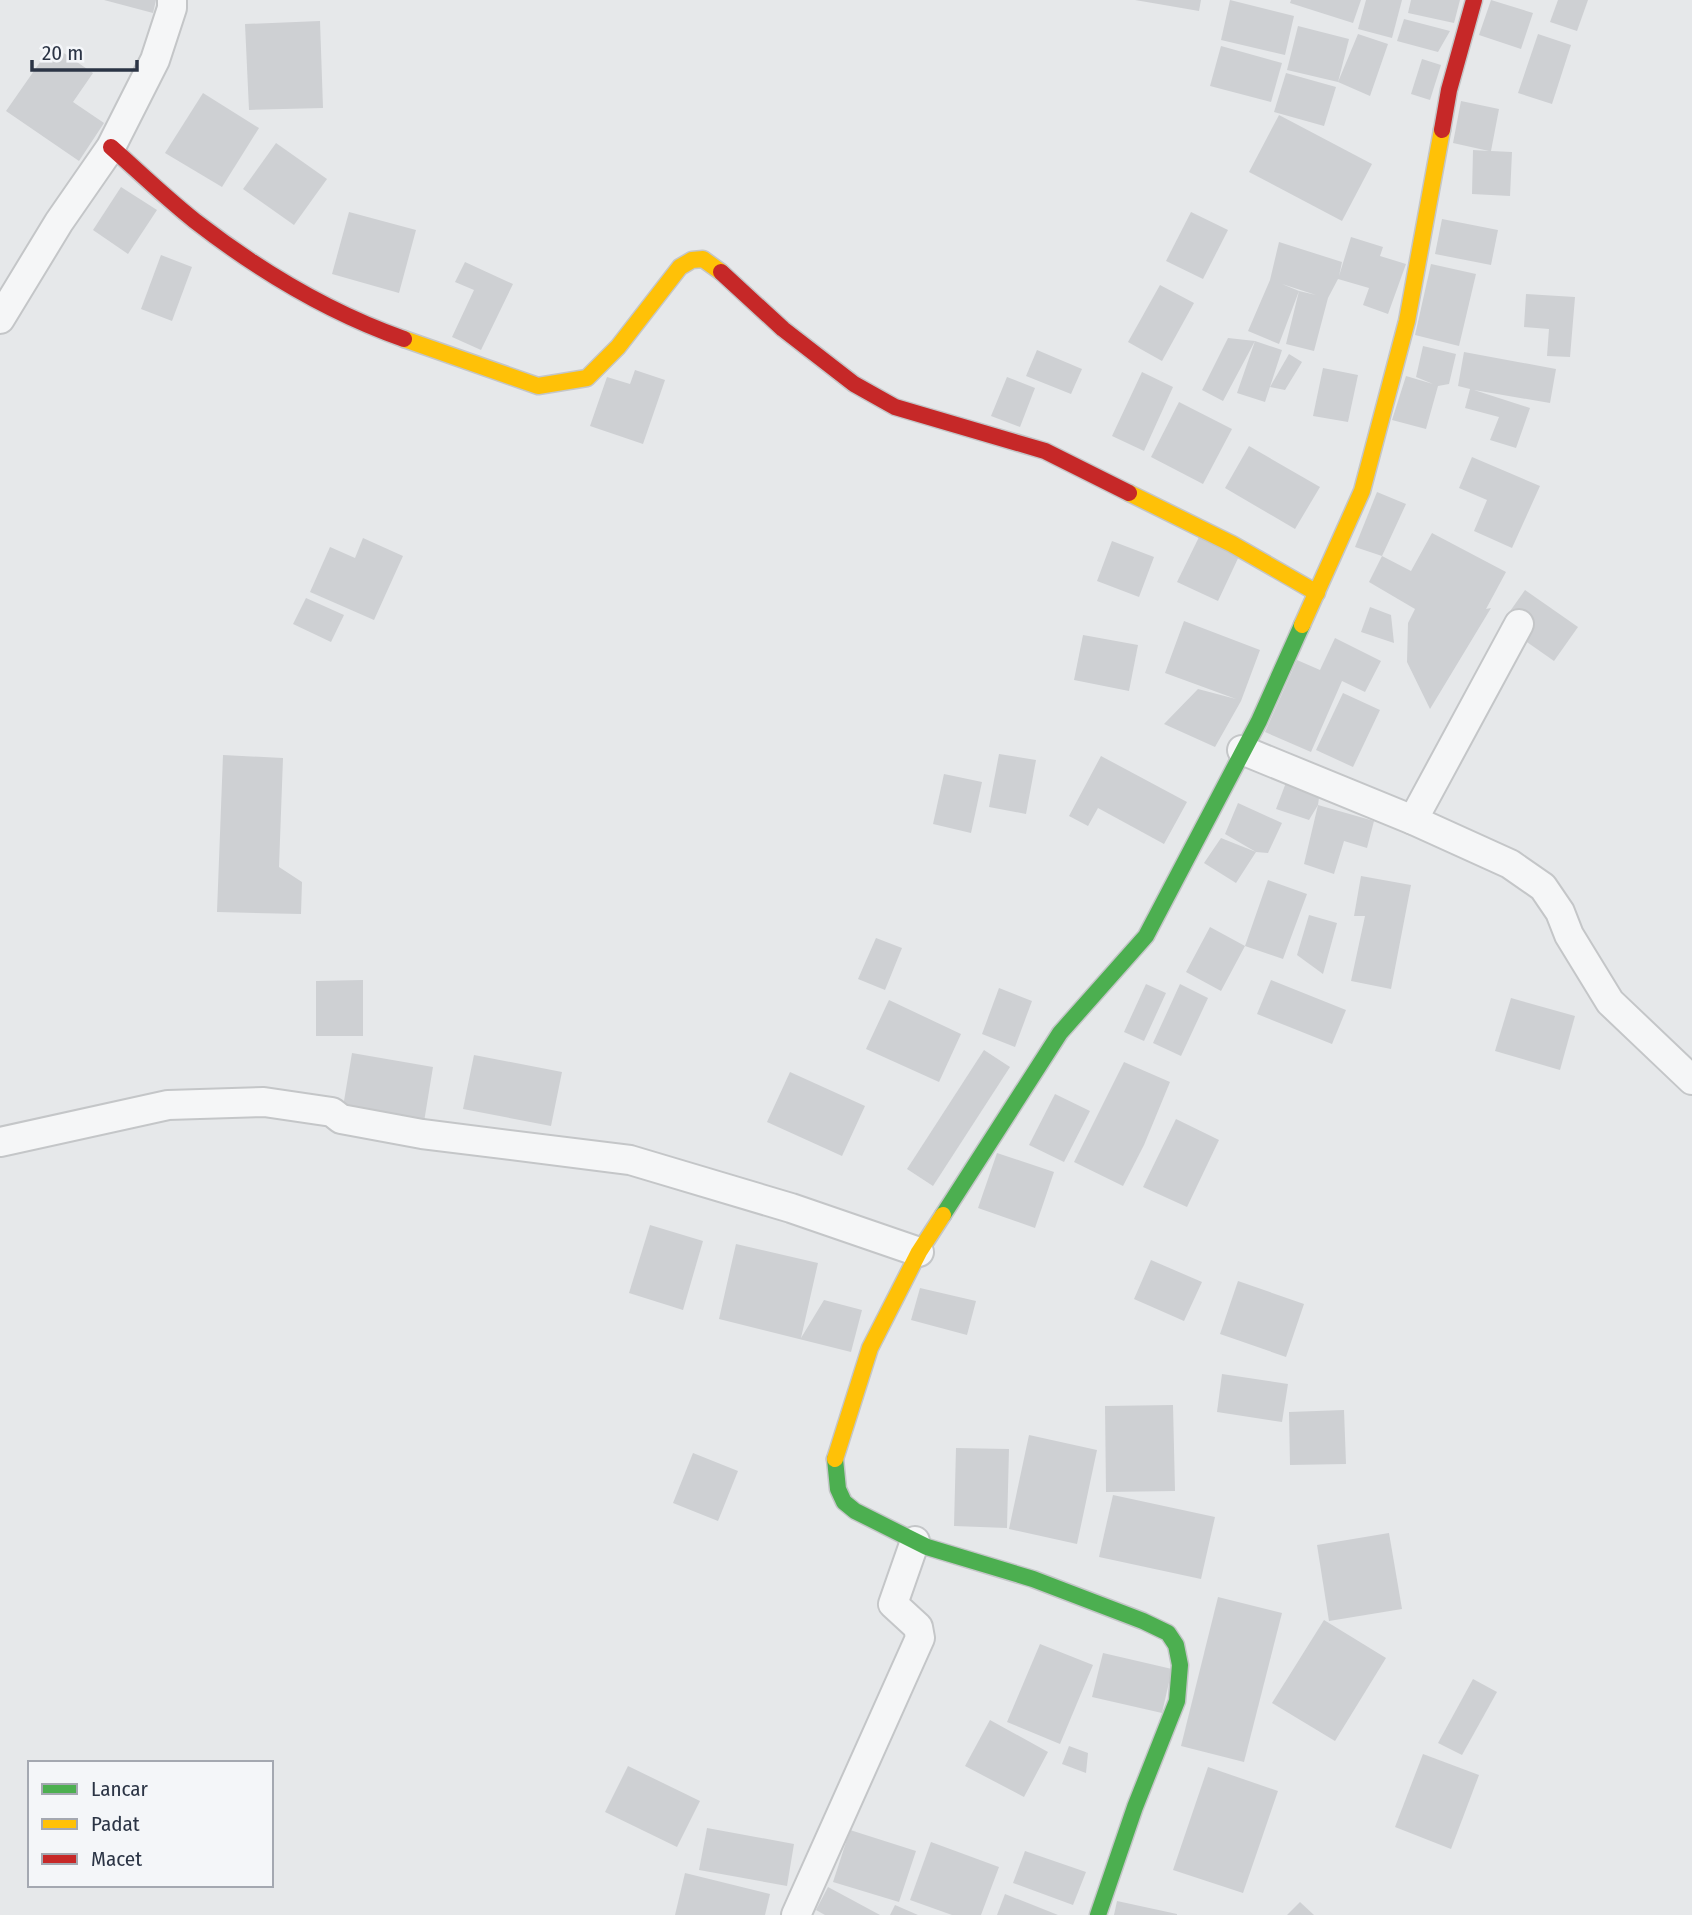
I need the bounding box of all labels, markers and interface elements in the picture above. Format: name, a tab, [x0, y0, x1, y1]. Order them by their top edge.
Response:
scale bar	[32, 28, 136, 72]
text: 20 m	[42, 40, 83, 66]
legend	[28, 1761, 273, 1887]
text: Lancar	[91, 1776, 149, 1802]
text: Padat	[91, 1811, 140, 1837]
text: Macet	[91, 1846, 142, 1872]

